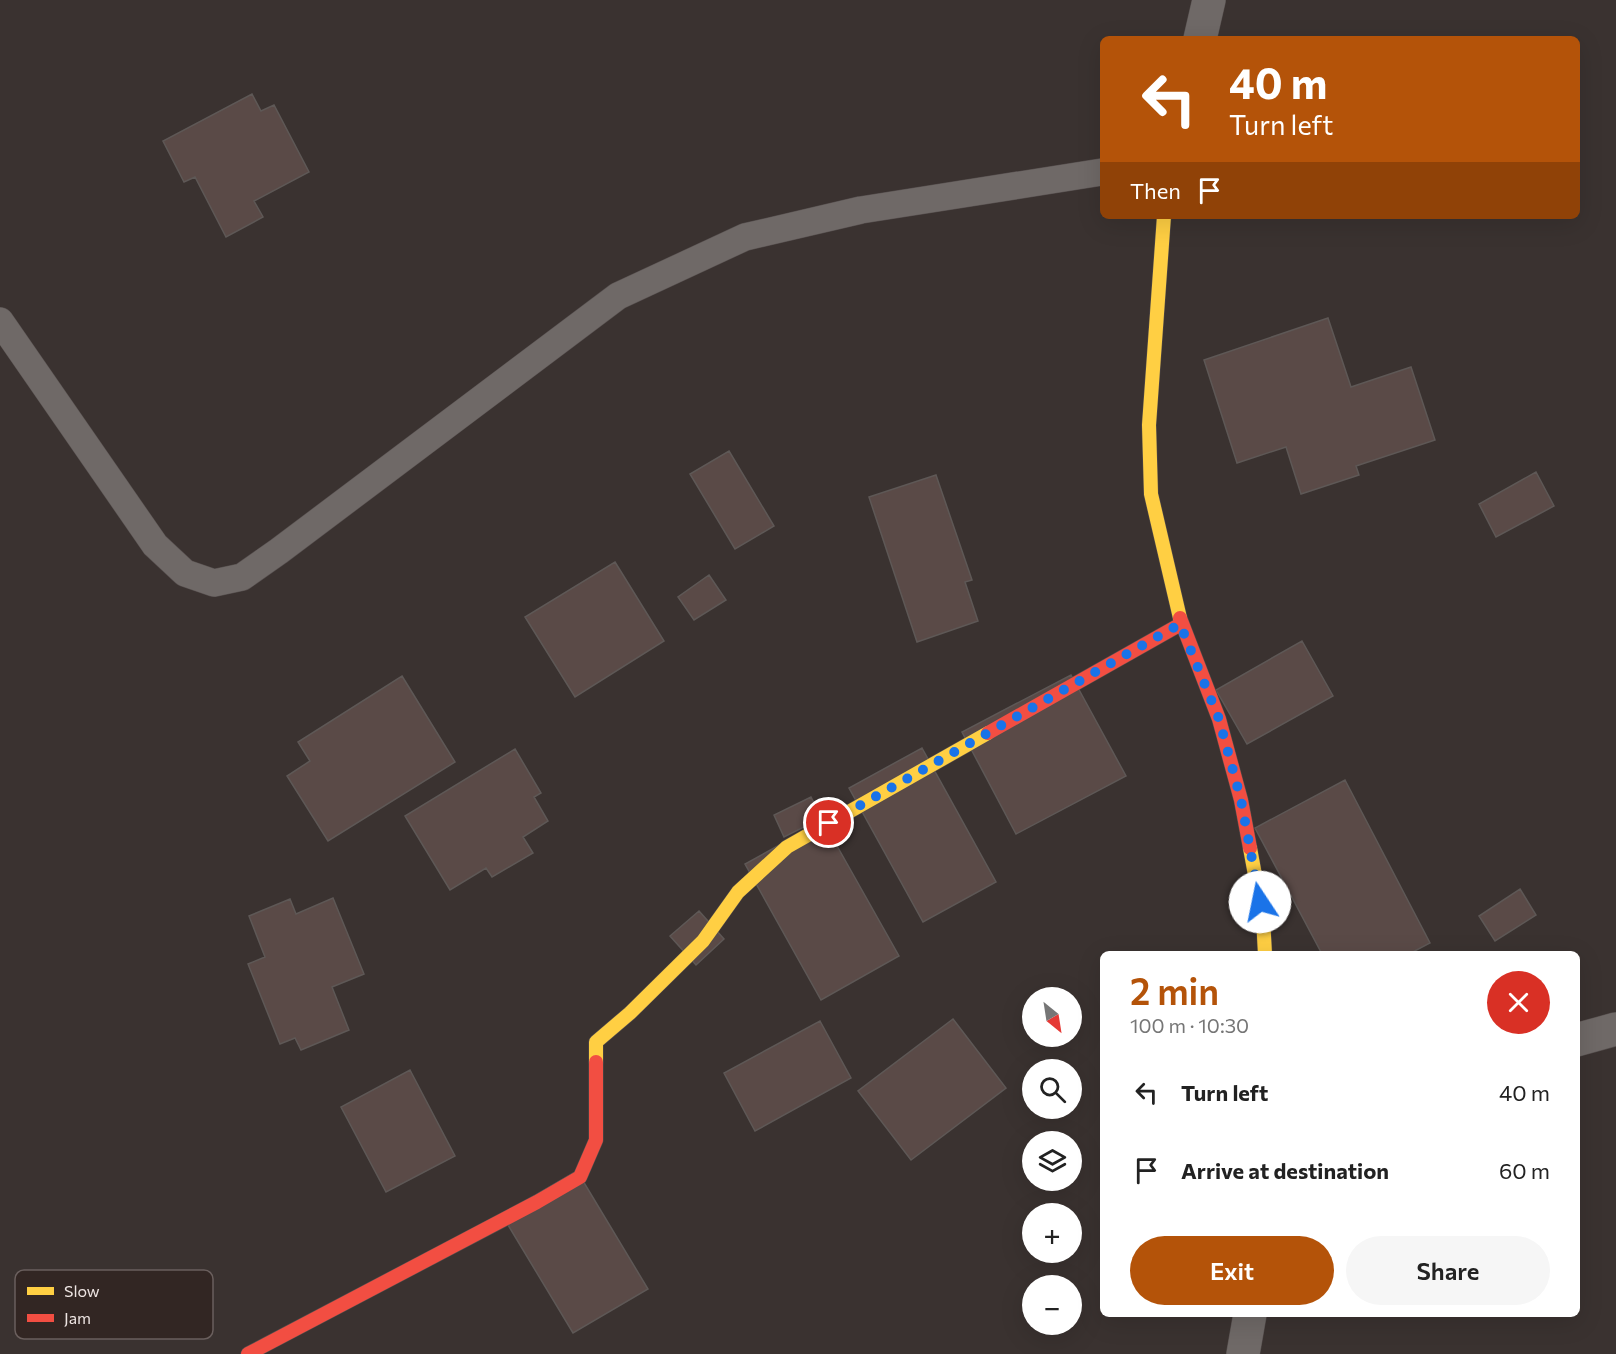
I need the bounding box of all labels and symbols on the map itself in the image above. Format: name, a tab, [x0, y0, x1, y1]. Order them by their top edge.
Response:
pin	[803, 797, 854, 848]
position arrow	[1228, 870, 1292, 934]
north arrow	[1022, 987, 1082, 1047]
legend	[15, 1270, 213, 1339]
text: Slow	[64, 1281, 100, 1300]
text: Jam	[64, 1308, 91, 1327]

